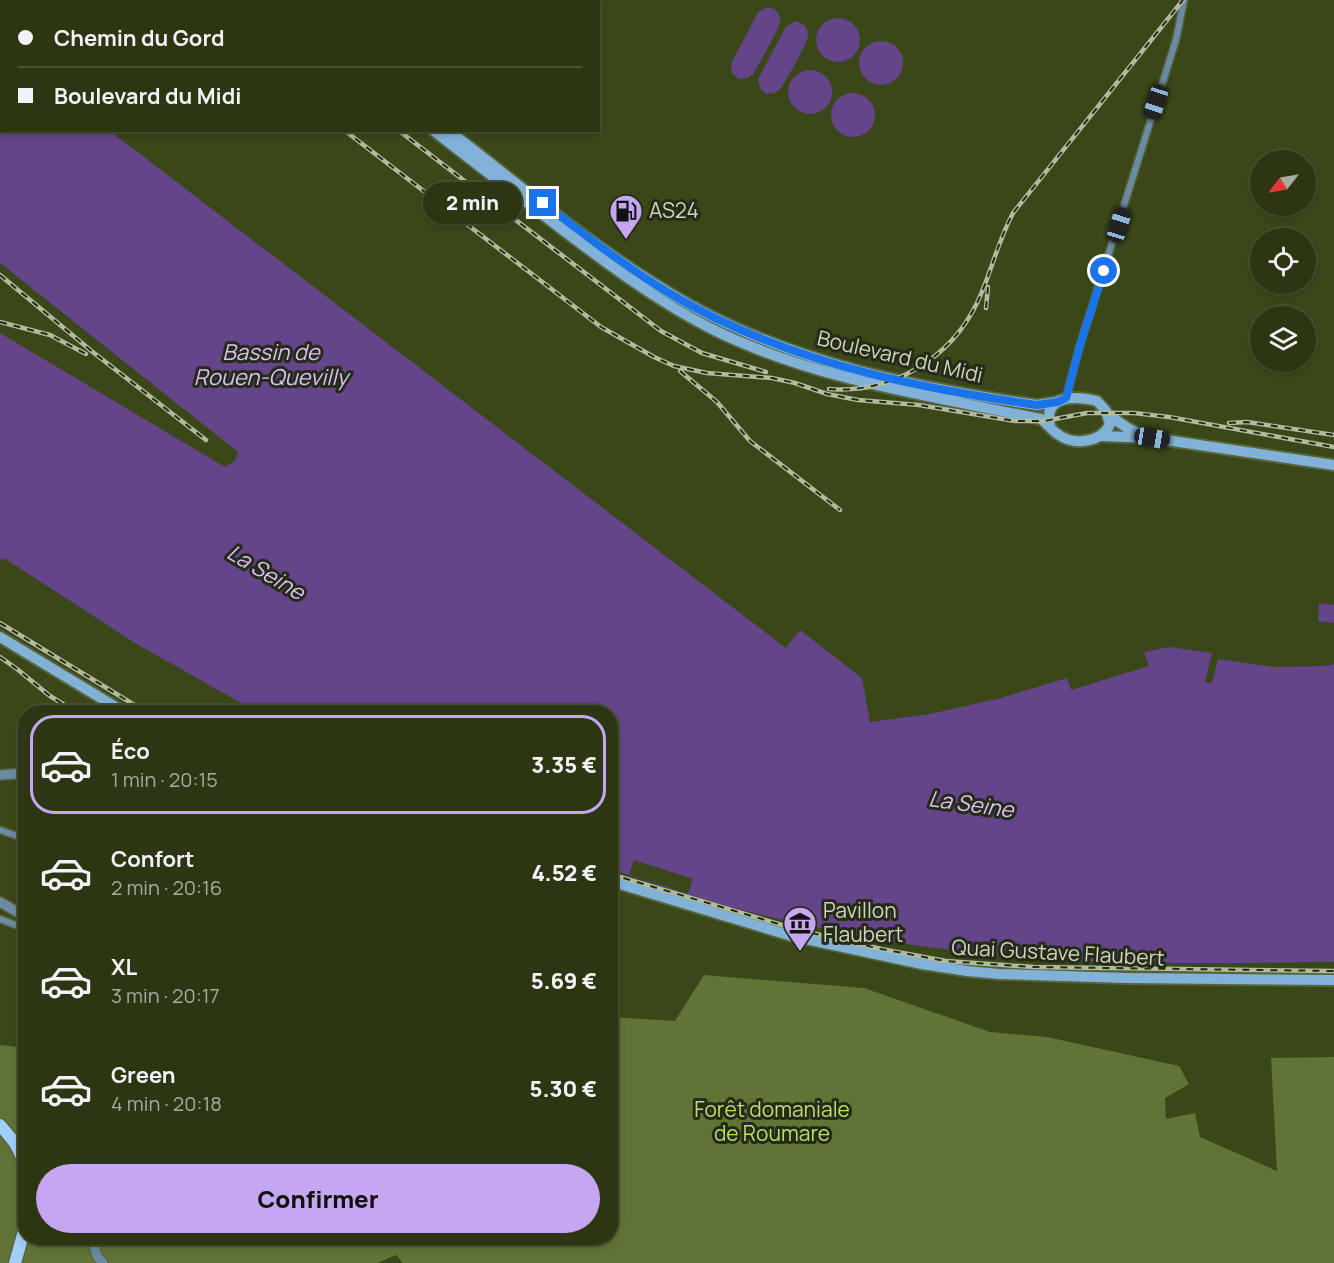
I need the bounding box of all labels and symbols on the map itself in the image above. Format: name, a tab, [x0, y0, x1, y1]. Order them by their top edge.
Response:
car	[1142, 82, 1170, 122]
north arrow	[1250, 150, 1316, 216]
callout: 2 min	[423, 182, 522, 224]
route end	[529, 189, 556, 216]
fuel station icon: AS24	[608, 193, 644, 240]
place label: AS24	[649, 196, 699, 224]
car	[1105, 205, 1133, 245]
route start	[1090, 257, 1117, 284]
street label: Boulevard du Midi	[815, 323, 986, 389]
water label: Bassin de Rouen-Quevilly	[194, 337, 352, 392]
car	[1133, 426, 1171, 450]
water label: La Seine	[222, 537, 311, 607]
water label: La Seine	[927, 783, 1016, 825]
place label: Pavillon Flaubert	[823, 896, 903, 948]
museum icon: Pavillon Flaubert	[782, 905, 818, 952]
street label: Quai Gustave Flaubert	[951, 932, 1165, 972]
park label: Forêt domaniale de Roumare	[694, 1095, 850, 1147]

